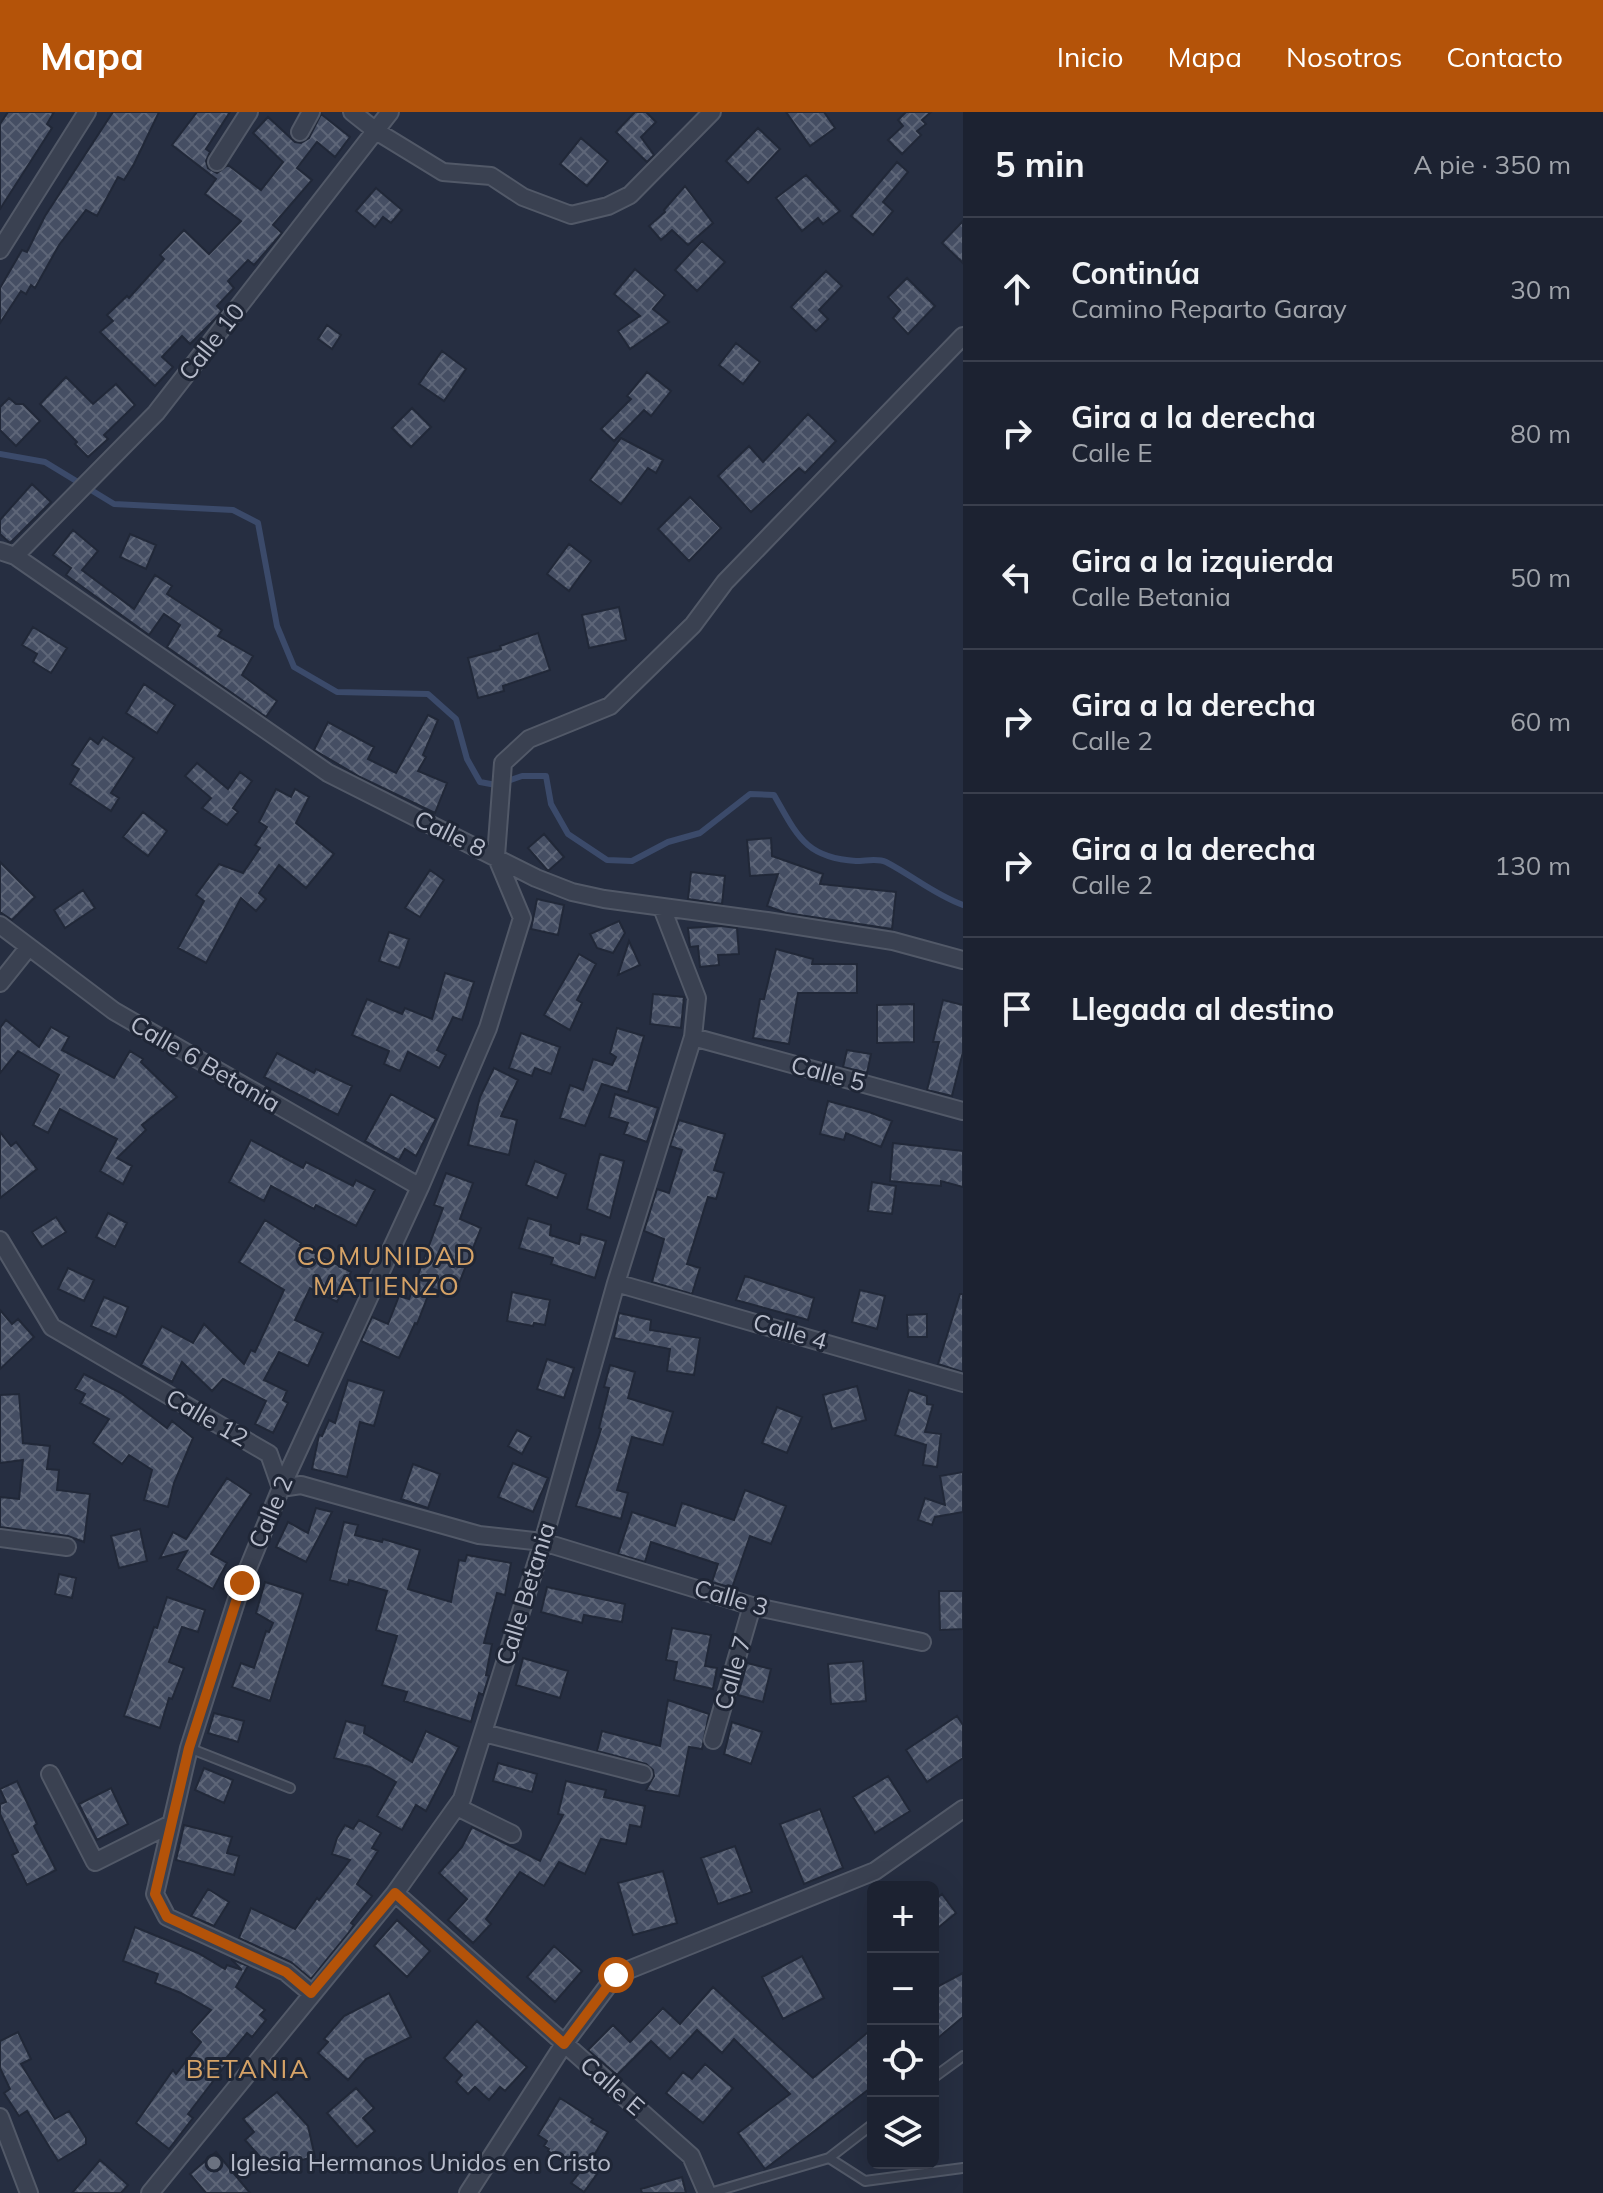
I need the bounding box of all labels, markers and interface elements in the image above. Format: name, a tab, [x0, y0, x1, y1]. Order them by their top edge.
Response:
text: Mapa	[40, 32, 144, 80]
text: Inicio	[1057, 39, 1124, 74]
text: Mapa	[1168, 39, 1242, 74]
text: Nosotros	[1286, 39, 1402, 74]
text: Contacto	[1446, 39, 1563, 74]
text: 5 min	[995, 143, 1085, 186]
text: A pie · 350 m	[1413, 148, 1571, 181]
text: Continúa	[1071, 254, 1200, 292]
icon: ahead	[995, 267, 1039, 311]
text: 30 m	[1510, 273, 1571, 306]
text: Camino Reparto Garay	[1071, 292, 1347, 325]
street label: Calle 10	[172, 297, 251, 386]
text: Gira a la derecha	[1071, 398, 1316, 436]
icon: right	[995, 411, 1039, 455]
text: 80 m	[1510, 417, 1571, 450]
text: Calle E	[1071, 436, 1153, 469]
text: Gira a la izquierda	[1071, 542, 1334, 580]
icon: left	[995, 555, 1039, 599]
text: 50 m	[1510, 561, 1571, 594]
text: Calle Betania	[1071, 580, 1231, 613]
text: Gira a la derecha	[1071, 686, 1316, 724]
icon: right	[995, 699, 1039, 743]
text: 60 m	[1510, 705, 1571, 738]
text: Calle 2	[1071, 724, 1153, 757]
street label: Calle 8	[410, 803, 491, 863]
text: Gira a la derecha	[1071, 830, 1316, 868]
icon: right	[995, 843, 1039, 887]
text: 130 m	[1495, 849, 1571, 882]
text: Calle 2	[1071, 868, 1153, 901]
icon: arrive	[995, 987, 1039, 1031]
text: Llegada al destino	[1071, 990, 1334, 1028]
street label: Calle 6 Betania	[125, 1008, 286, 1118]
street label: Calle 5	[788, 1049, 869, 1097]
district label: COMUNIDAD MATIENZO	[297, 1239, 477, 1302]
street label: Calle 4	[750, 1306, 831, 1356]
street label: Calle 12	[161, 1382, 254, 1453]
street label: Calle 2	[242, 1471, 299, 1552]
street label: Calle Betania	[489, 1519, 561, 1669]
route end	[224, 1565, 260, 1601]
street label: Calle 3	[691, 1572, 772, 1622]
street label: Calle 7	[707, 1632, 757, 1713]
map controls	[867, 1881, 939, 2169]
button: +	[867, 1881, 939, 1953]
button: −	[867, 1953, 939, 2025]
route start	[598, 1957, 634, 1993]
button: locate	[867, 2025, 939, 2097]
street label: Calle E	[574, 2049, 651, 2121]
district label: BETANIA	[186, 2052, 310, 2085]
button: layers	[867, 2097, 939, 2169]
place label: Iglesia Hermanos Unidos en Cristo	[230, 2147, 611, 2177]
marker: Iglesia Hermanos Unidos en Cristo	[205, 2154, 223, 2172]

